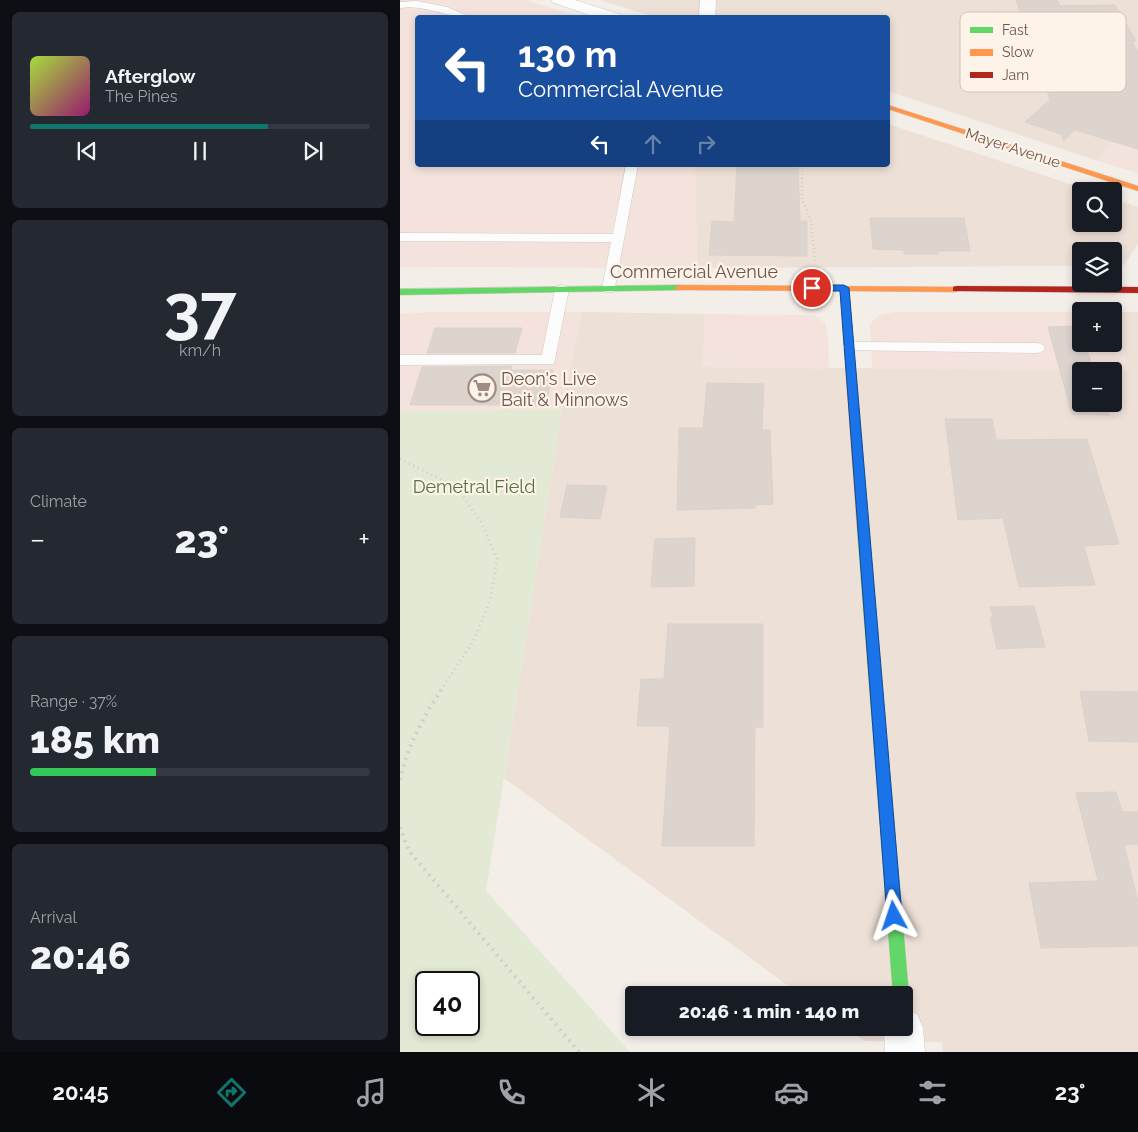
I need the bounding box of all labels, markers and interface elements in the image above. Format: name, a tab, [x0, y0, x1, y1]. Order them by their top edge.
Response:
legend	[960, 12, 1126, 92]
text: Fast	[1002, 22, 1029, 38]
text: 130 m	[518, 34, 617, 75]
icon: left	[435, 35, 500, 100]
text: Slow	[1002, 44, 1034, 60]
text: Afterglow	[105, 65, 195, 87]
text: Jam	[1002, 67, 1029, 83]
text: Commercial Avenue	[518, 76, 723, 102]
text: The Pines	[105, 87, 177, 106]
street label: Mayer Avenue	[963, 124, 1063, 172]
icon: left	[586, 130, 614, 158]
icon: ahead	[639, 130, 667, 158]
icon: right	[692, 130, 720, 158]
icon: previous	[73, 137, 101, 165]
icon: pause	[186, 137, 214, 165]
icon: next	[299, 137, 327, 165]
map controls	[1072, 182, 1122, 412]
button: search	[1072, 182, 1122, 232]
button: layers	[1072, 242, 1122, 292]
street label: Commercial Avenue	[610, 261, 778, 282]
pin	[791, 267, 833, 309]
text: 37	[164, 270, 236, 346]
icon: arrive	[798, 274, 826, 302]
button: +	[1072, 302, 1122, 352]
text: km/h	[179, 341, 221, 360]
button: −	[1072, 362, 1122, 412]
place label: Deon's Live Bait & Minnows	[501, 368, 628, 410]
supermarket icon: Deon's Live Bait & Minnows	[467, 373, 497, 403]
park label: Demetral Field	[413, 476, 535, 497]
text: Climate	[30, 492, 87, 511]
text: 23°	[175, 517, 229, 562]
text: −	[30, 523, 45, 556]
text: +	[358, 523, 370, 556]
text: Range · 37%	[30, 692, 117, 711]
text: 185 km	[30, 717, 160, 762]
position arrow	[867, 889, 919, 941]
text: Arrival	[30, 908, 77, 927]
text: 20:46	[30, 933, 131, 978]
speed limit sign: 40	[415, 971, 480, 1036]
text: 20:46 · 1 min · 140 m	[679, 1000, 859, 1022]
icon: directions	[214, 1075, 249, 1110]
icon: music	[354, 1075, 389, 1110]
icon: phone	[494, 1075, 529, 1110]
icon: climate	[634, 1075, 669, 1110]
icon: car	[774, 1075, 809, 1110]
icon: filters	[915, 1075, 950, 1110]
text: 20:45	[53, 1079, 109, 1105]
text: 23°	[1055, 1079, 1085, 1105]

